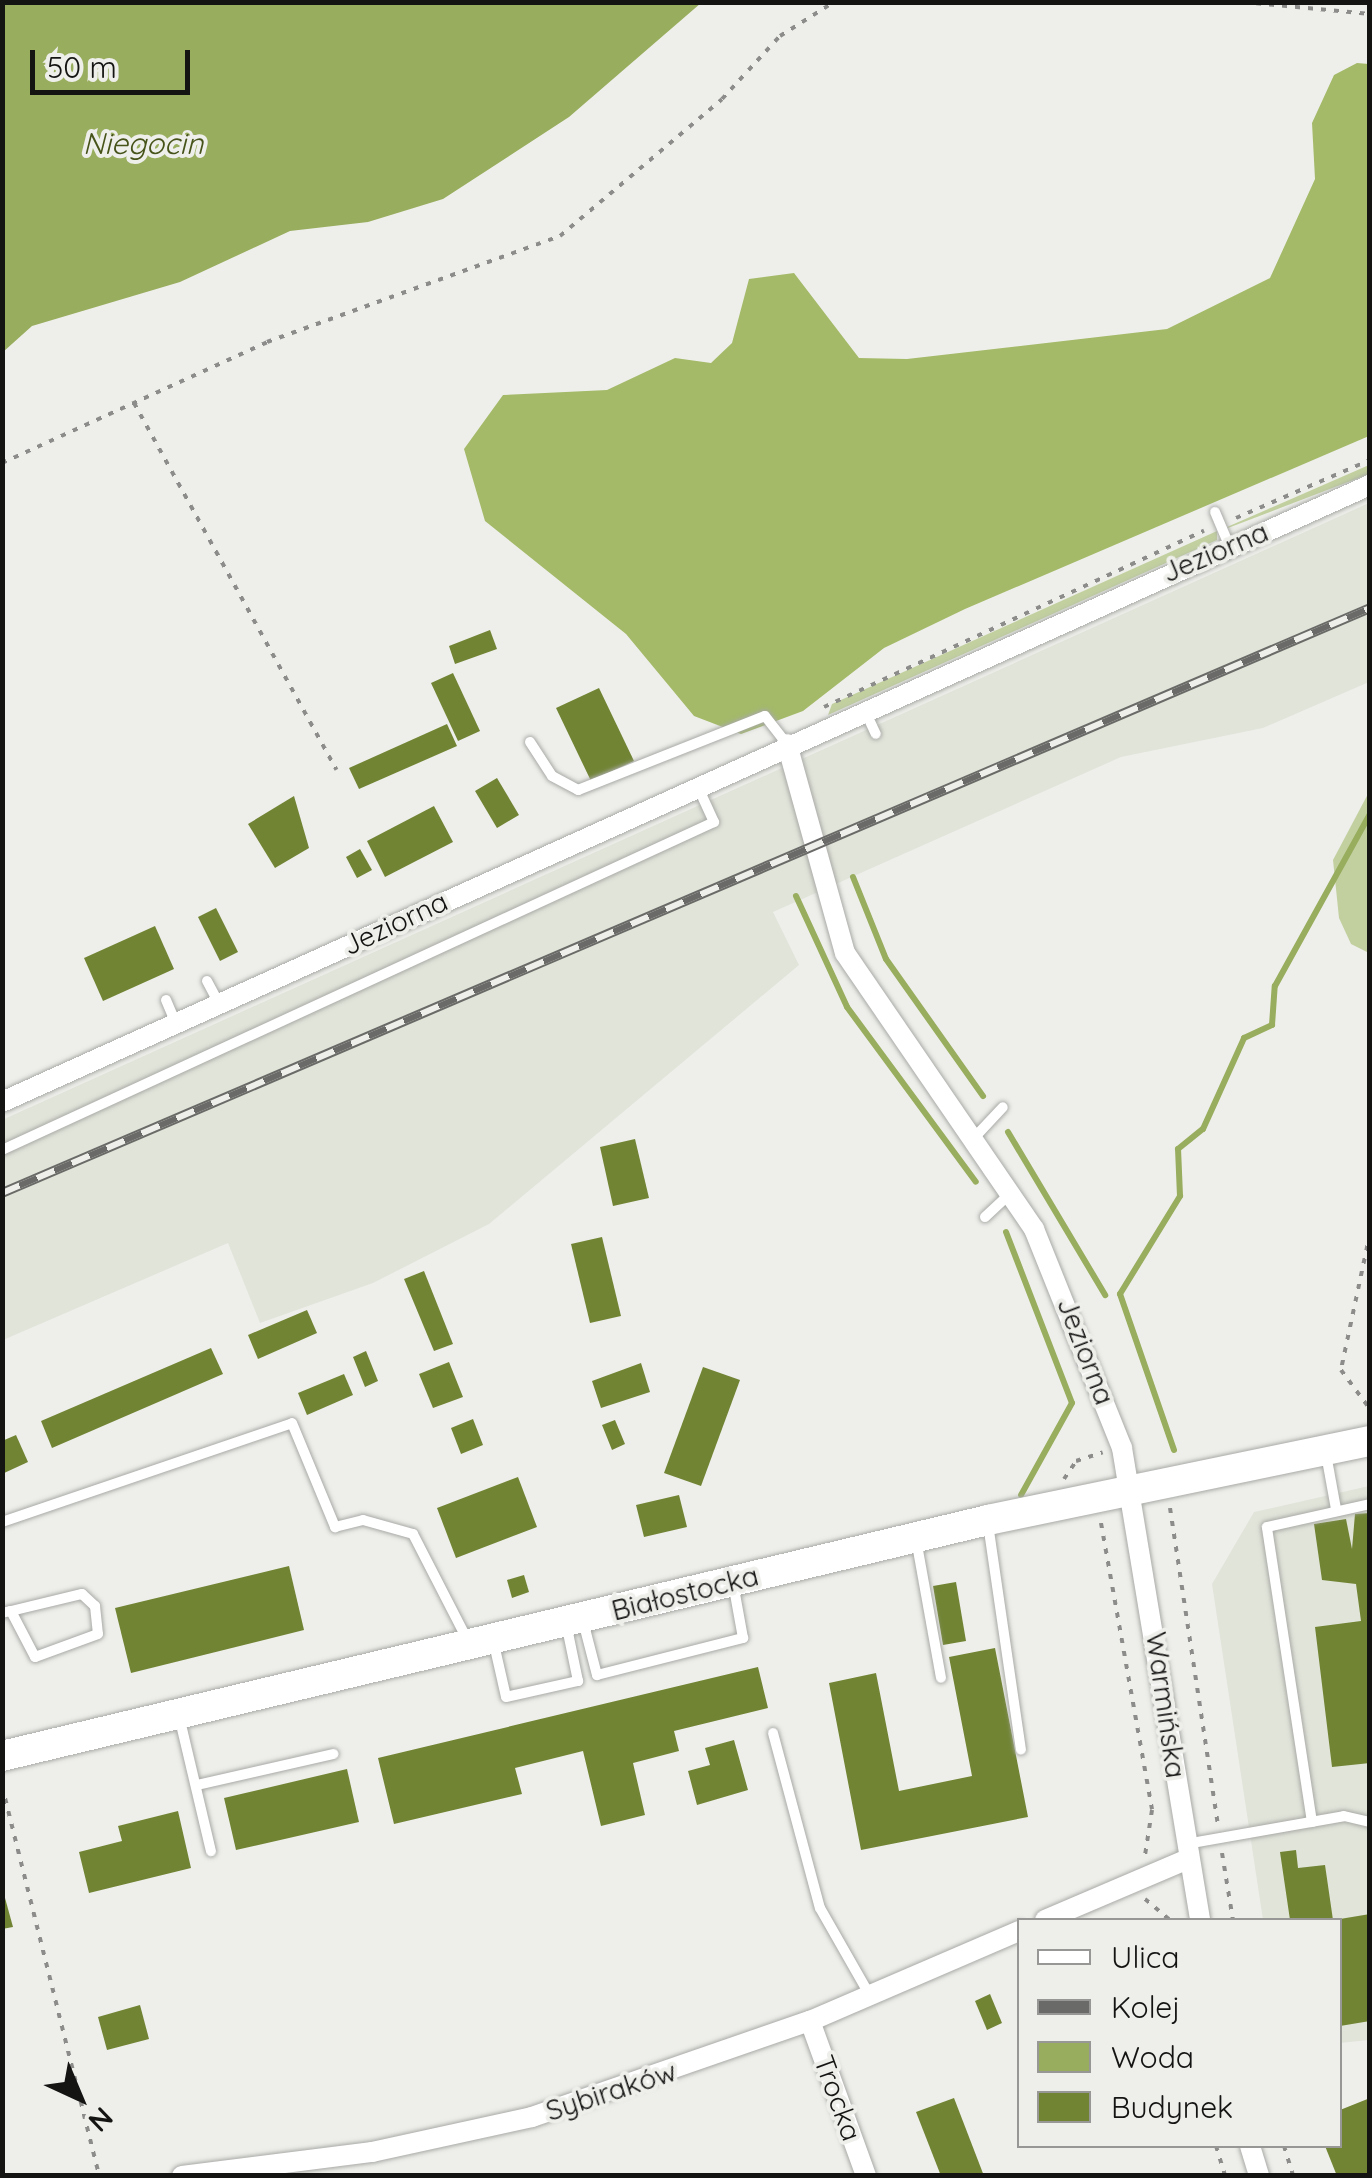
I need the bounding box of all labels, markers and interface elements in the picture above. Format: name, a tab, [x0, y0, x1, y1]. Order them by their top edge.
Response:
scale bar	[35, 30, 195, 92]
text: 50 m	[47, 48, 117, 86]
water label: Niegocin	[83, 125, 203, 161]
street label: Jeziorna	[1157, 515, 1273, 589]
street label: Jeziorna	[337, 884, 453, 962]
street label: Jeziorna	[1050, 1293, 1122, 1409]
street label: Białostocka	[608, 1559, 762, 1627]
street label: Warmińska	[1139, 1630, 1193, 1780]
legend	[1017, 1918, 1342, 2148]
text: Ulica	[1111, 1938, 1179, 1976]
text: Kolej	[1111, 1988, 1180, 2026]
text: Woda	[1111, 2038, 1194, 2076]
north arrow	[30, 2048, 130, 2148]
street label: Trocka	[807, 2051, 869, 2145]
street label: Sybiraków	[542, 2054, 680, 2128]
text: Budynek	[1111, 2088, 1233, 2126]
text: N	[82, 2100, 121, 2140]

